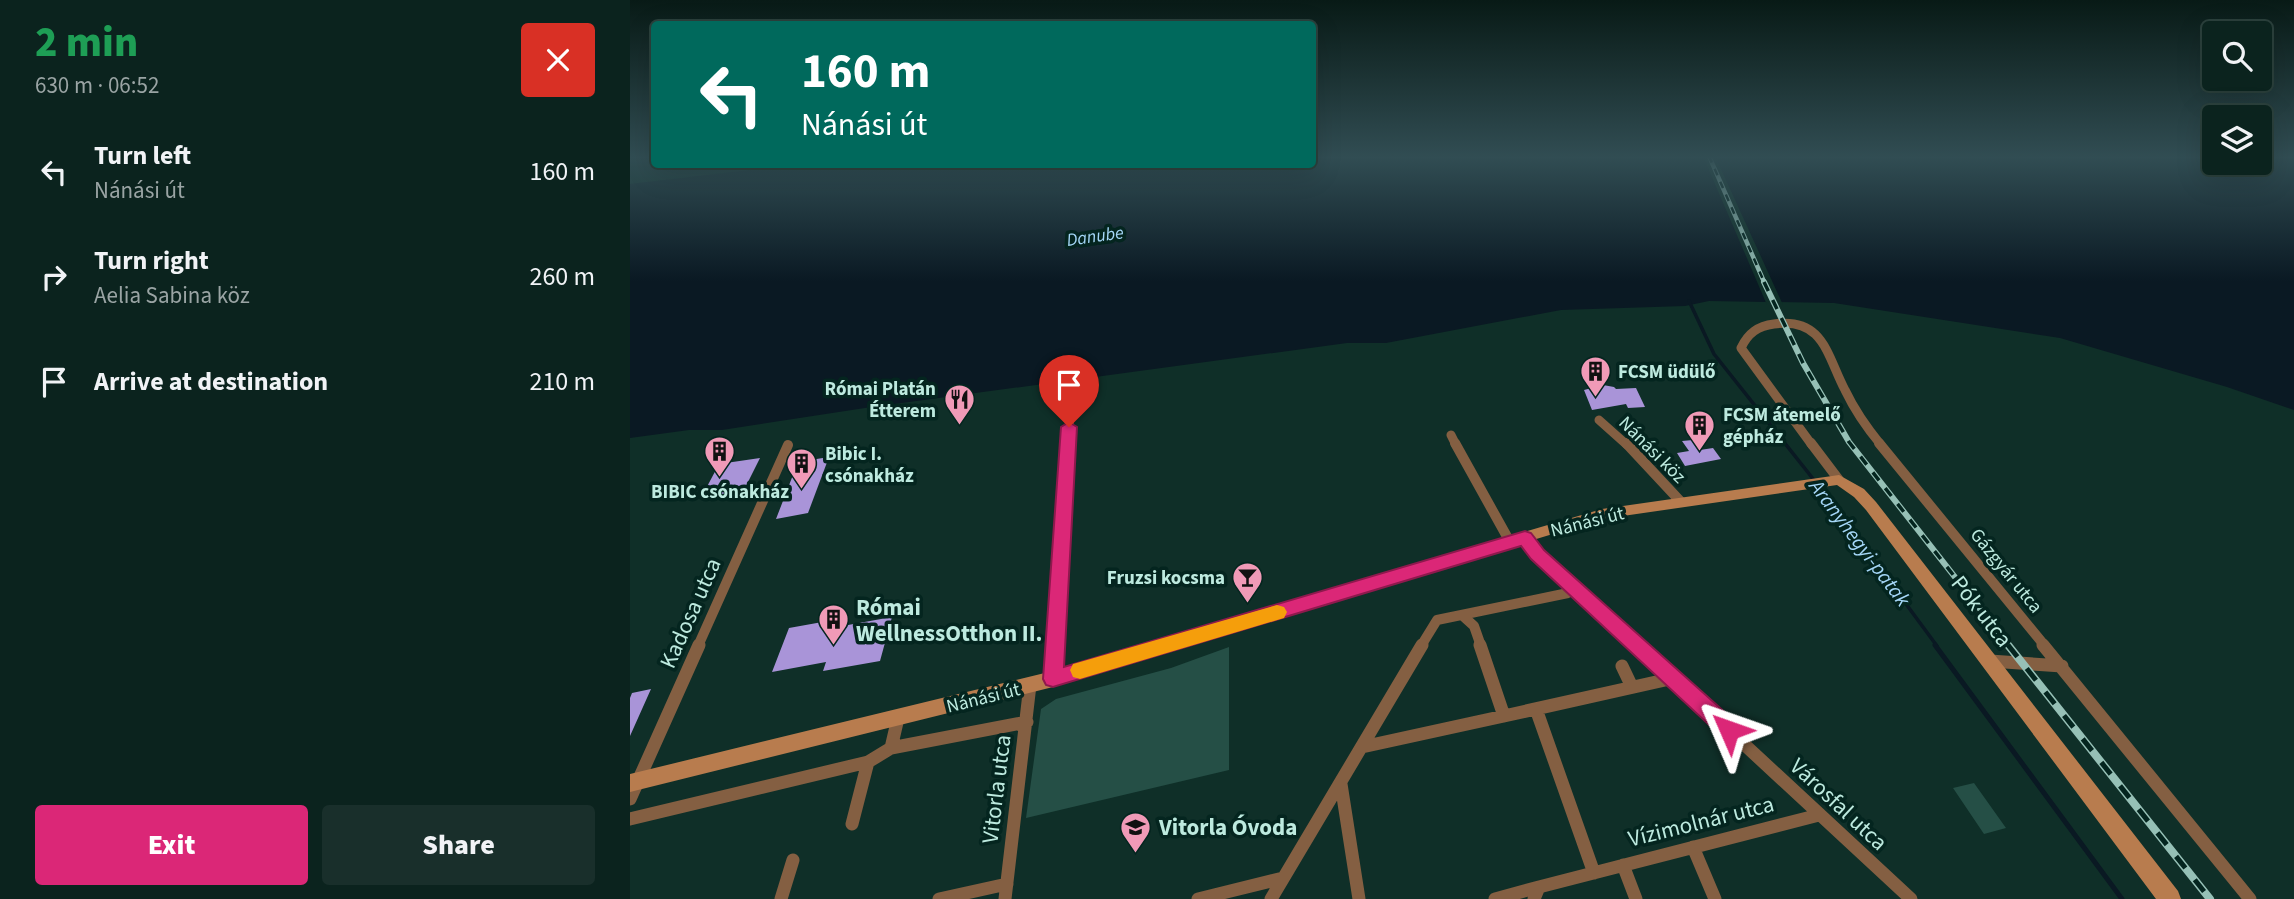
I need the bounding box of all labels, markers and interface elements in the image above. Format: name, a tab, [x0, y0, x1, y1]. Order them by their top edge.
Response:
text: 2 min	[35, 13, 138, 73]
map controls	[2202, 21, 2272, 175]
button: search	[2202, 21, 2272, 91]
button: close	[521, 23, 595, 97]
text: 160 m	[801, 37, 930, 107]
icon: left	[686, 49, 777, 140]
text: 630 m · 06:52	[35, 69, 159, 102]
text: Nánási út	[801, 102, 927, 148]
button: layers	[2202, 105, 2272, 175]
text: Turn left	[94, 137, 191, 174]
icon: left	[35, 153, 73, 191]
text: 160 m	[529, 153, 595, 190]
text: Nánási út	[94, 174, 185, 207]
water label: Danube	[1065, 220, 1126, 253]
text: Turn right	[94, 242, 209, 279]
icon: right	[35, 258, 73, 296]
text: 260 m	[529, 258, 595, 295]
text: Aelia Sabina köz	[94, 279, 250, 312]
building icon: FCSM üdülő	[1578, 354, 1612, 398]
pin	[1039, 355, 1099, 427]
place label: FCSM üdülő	[1618, 359, 1716, 386]
icon: arrive	[35, 363, 73, 401]
text: Arrive at destination	[94, 363, 328, 400]
text: 210 m	[529, 363, 595, 400]
icon: arrive	[1050, 366, 1088, 404]
place label: Római Platán Étterem	[824, 376, 936, 425]
restaurant icon: Római Platán Étterem	[942, 382, 976, 426]
place label: FCSM átemelő gépház	[1723, 402, 1841, 451]
building icon: FCSM átemelő gépház	[1683, 408, 1717, 452]
street label: Nánási köz	[1612, 410, 1692, 490]
building icon: BIBIC csónakház	[703, 435, 737, 479]
place label: Bibic I. csónakház	[825, 441, 914, 490]
building icon: Bibic I. csónakház	[785, 447, 819, 491]
water label: Aranyhegyi-patak	[1801, 471, 1918, 614]
place label: BIBIC csónakház	[651, 479, 789, 506]
street label: Nánási út	[1548, 500, 1628, 545]
street label: Gázgyár utca	[1963, 523, 2048, 619]
street label: Kadosa utca	[651, 553, 729, 674]
bar icon: Fruzsi kocsma	[1231, 560, 1265, 604]
place label: Fruzsi kocsma	[1107, 565, 1225, 592]
street label: Pók utca	[1943, 569, 2020, 654]
place label: Római WellnessOtthon II.	[856, 591, 1043, 650]
building icon: Római WellnessOtthon II.	[816, 603, 850, 647]
street label: Nánási út	[944, 676, 1024, 721]
position arrow	[1692, 693, 1766, 767]
street label: Vitorla utca	[973, 733, 1020, 845]
street label: Városfal utca	[1782, 750, 1895, 858]
street label: Vízimolnár utca	[1625, 787, 1777, 856]
button: Exit	[35, 805, 308, 885]
button: Share	[322, 805, 595, 885]
school or university icon: Vitorla Óvoda	[1119, 810, 1153, 854]
place label: Vitorla Óvoda	[1158, 811, 1297, 844]

